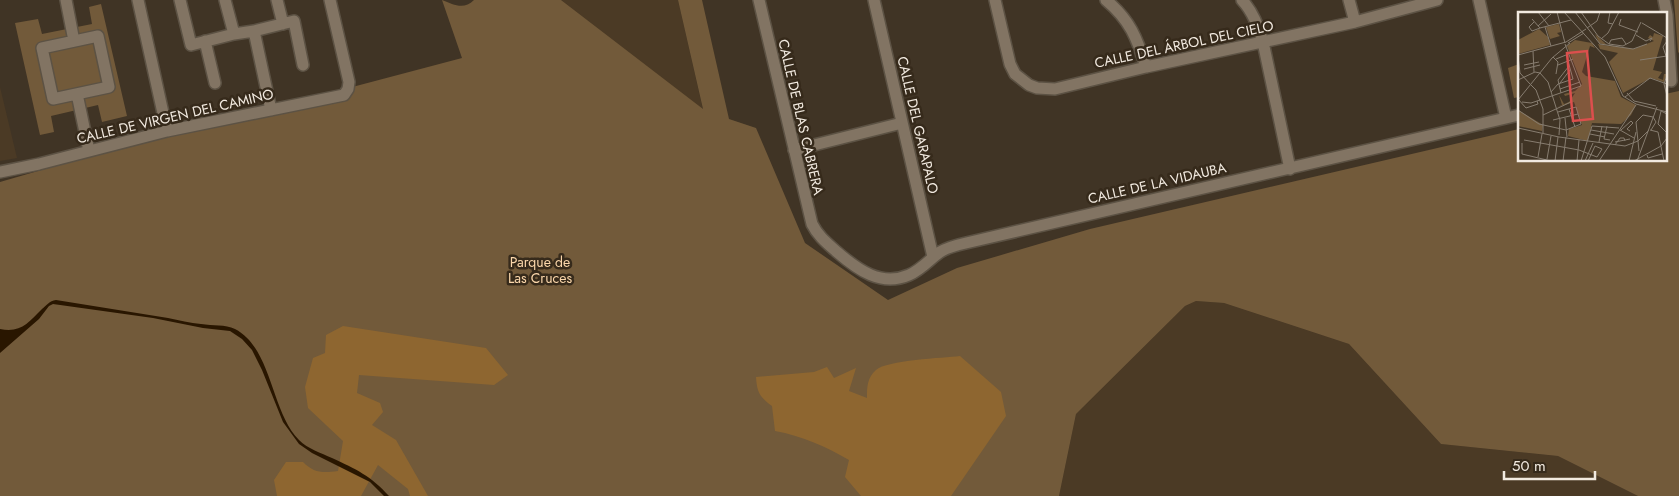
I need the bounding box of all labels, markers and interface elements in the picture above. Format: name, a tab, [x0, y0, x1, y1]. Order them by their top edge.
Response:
inset map	[1518, 12, 1666, 161]
street label: CALLE DEL ÁRBOL DEL CIELO	[1093, 15, 1275, 73]
street label: CALLE DE BLAS CABRERA	[773, 37, 829, 198]
street label: CALLE DEL GARAPALO	[892, 54, 944, 196]
street label: CALLE DE VIRGEN DEL CAMINO	[74, 84, 276, 148]
street label: CALLE DE LA VIDAUBA	[1086, 157, 1229, 209]
park label: Parque de Las Cruces	[508, 252, 572, 288]
scale bar	[1504, 448, 1595, 480]
text: 50 m	[1512, 455, 1546, 477]

